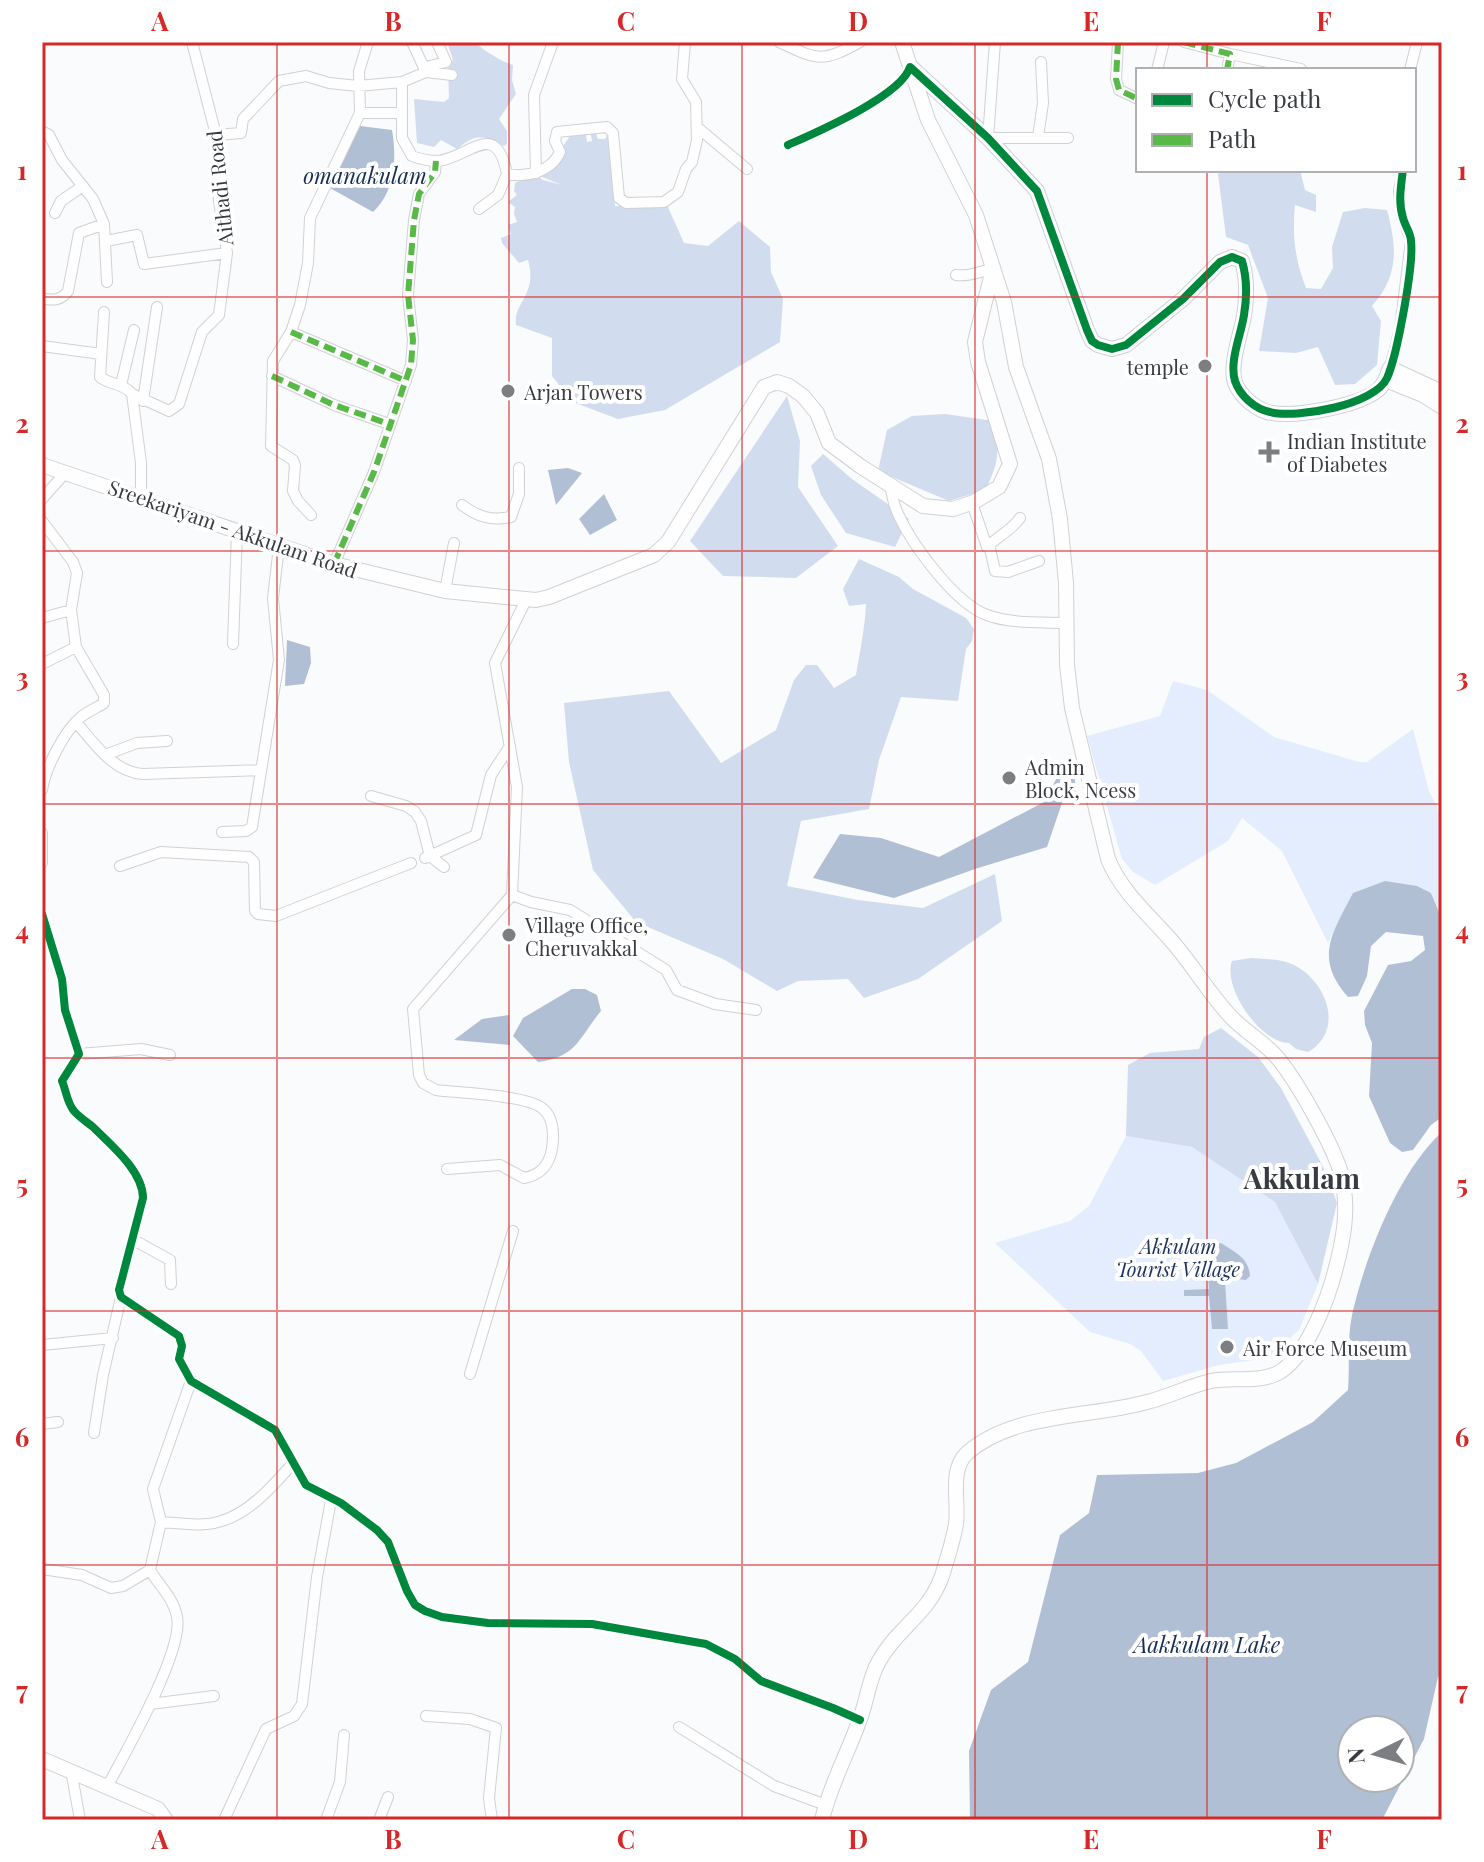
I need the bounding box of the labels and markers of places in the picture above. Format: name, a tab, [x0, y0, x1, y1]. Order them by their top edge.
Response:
place label: temple	[1127, 353, 1189, 380]
marker: temple	[1196, 357, 1214, 375]
place label: Arjan Towers	[523, 378, 643, 405]
marker: Arjan Towers	[499, 382, 517, 400]
place label: Indian Institute of Diabetes	[1287, 427, 1427, 477]
marker: Indian Institute of Diabetes	[1258, 441, 1280, 463]
place label: Admin Block, Ncess	[1024, 753, 1136, 803]
marker: Admin Block, Ncess	[1000, 769, 1018, 787]
place label: Village Office, Cheruvakkal	[524, 911, 648, 961]
marker: Village Office, Cheruvakkal	[500, 926, 518, 944]
place label: Air Force Museum	[1242, 1334, 1408, 1361]
marker: Air Force Museum	[1218, 1338, 1236, 1356]

